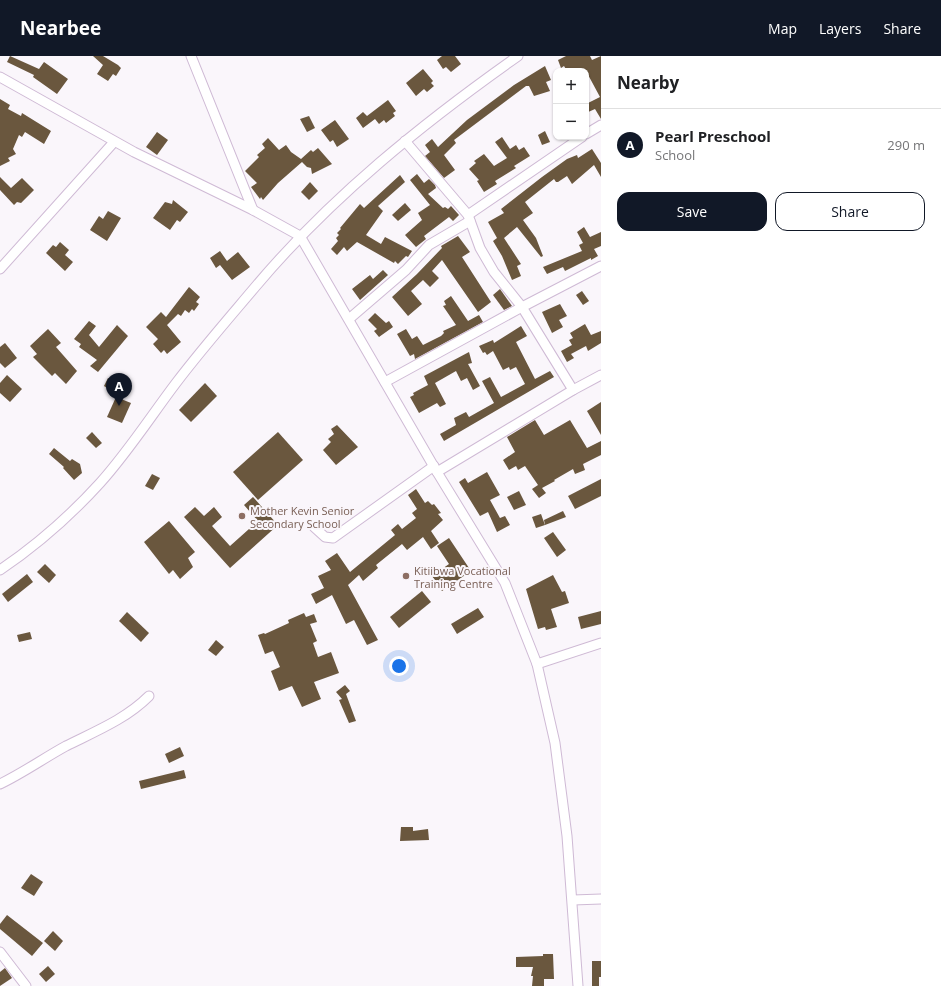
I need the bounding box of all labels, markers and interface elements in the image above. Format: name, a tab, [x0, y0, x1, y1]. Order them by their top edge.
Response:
text: Nearbee	[20, 15, 101, 41]
text: Map	[768, 19, 797, 38]
text: Layers	[819, 19, 861, 38]
text: Share	[883, 19, 921, 38]
map controls	[553, 68, 589, 140]
button: +	[553, 68, 589, 104]
text: Nearby	[617, 71, 679, 94]
button: −	[553, 104, 589, 140]
text: Pearl Preschool	[655, 126, 771, 146]
text: A	[626, 136, 634, 154]
text: 290 m	[887, 136, 925, 154]
text: School	[655, 146, 695, 164]
button: Save	[617, 192, 767, 231]
button: Share	[775, 192, 925, 231]
pin: A	[106, 373, 132, 406]
place label: Mother Kevin Senior Secondary School	[250, 503, 355, 531]
marker: Mother Kevin Senior Secondary School	[237, 511, 247, 521]
place label: Kitiibwa Vocational Training Centre	[414, 563, 511, 591]
marker: Kitiibwa Vocational Training Centre	[401, 571, 411, 581]
your location	[389, 656, 409, 676]

